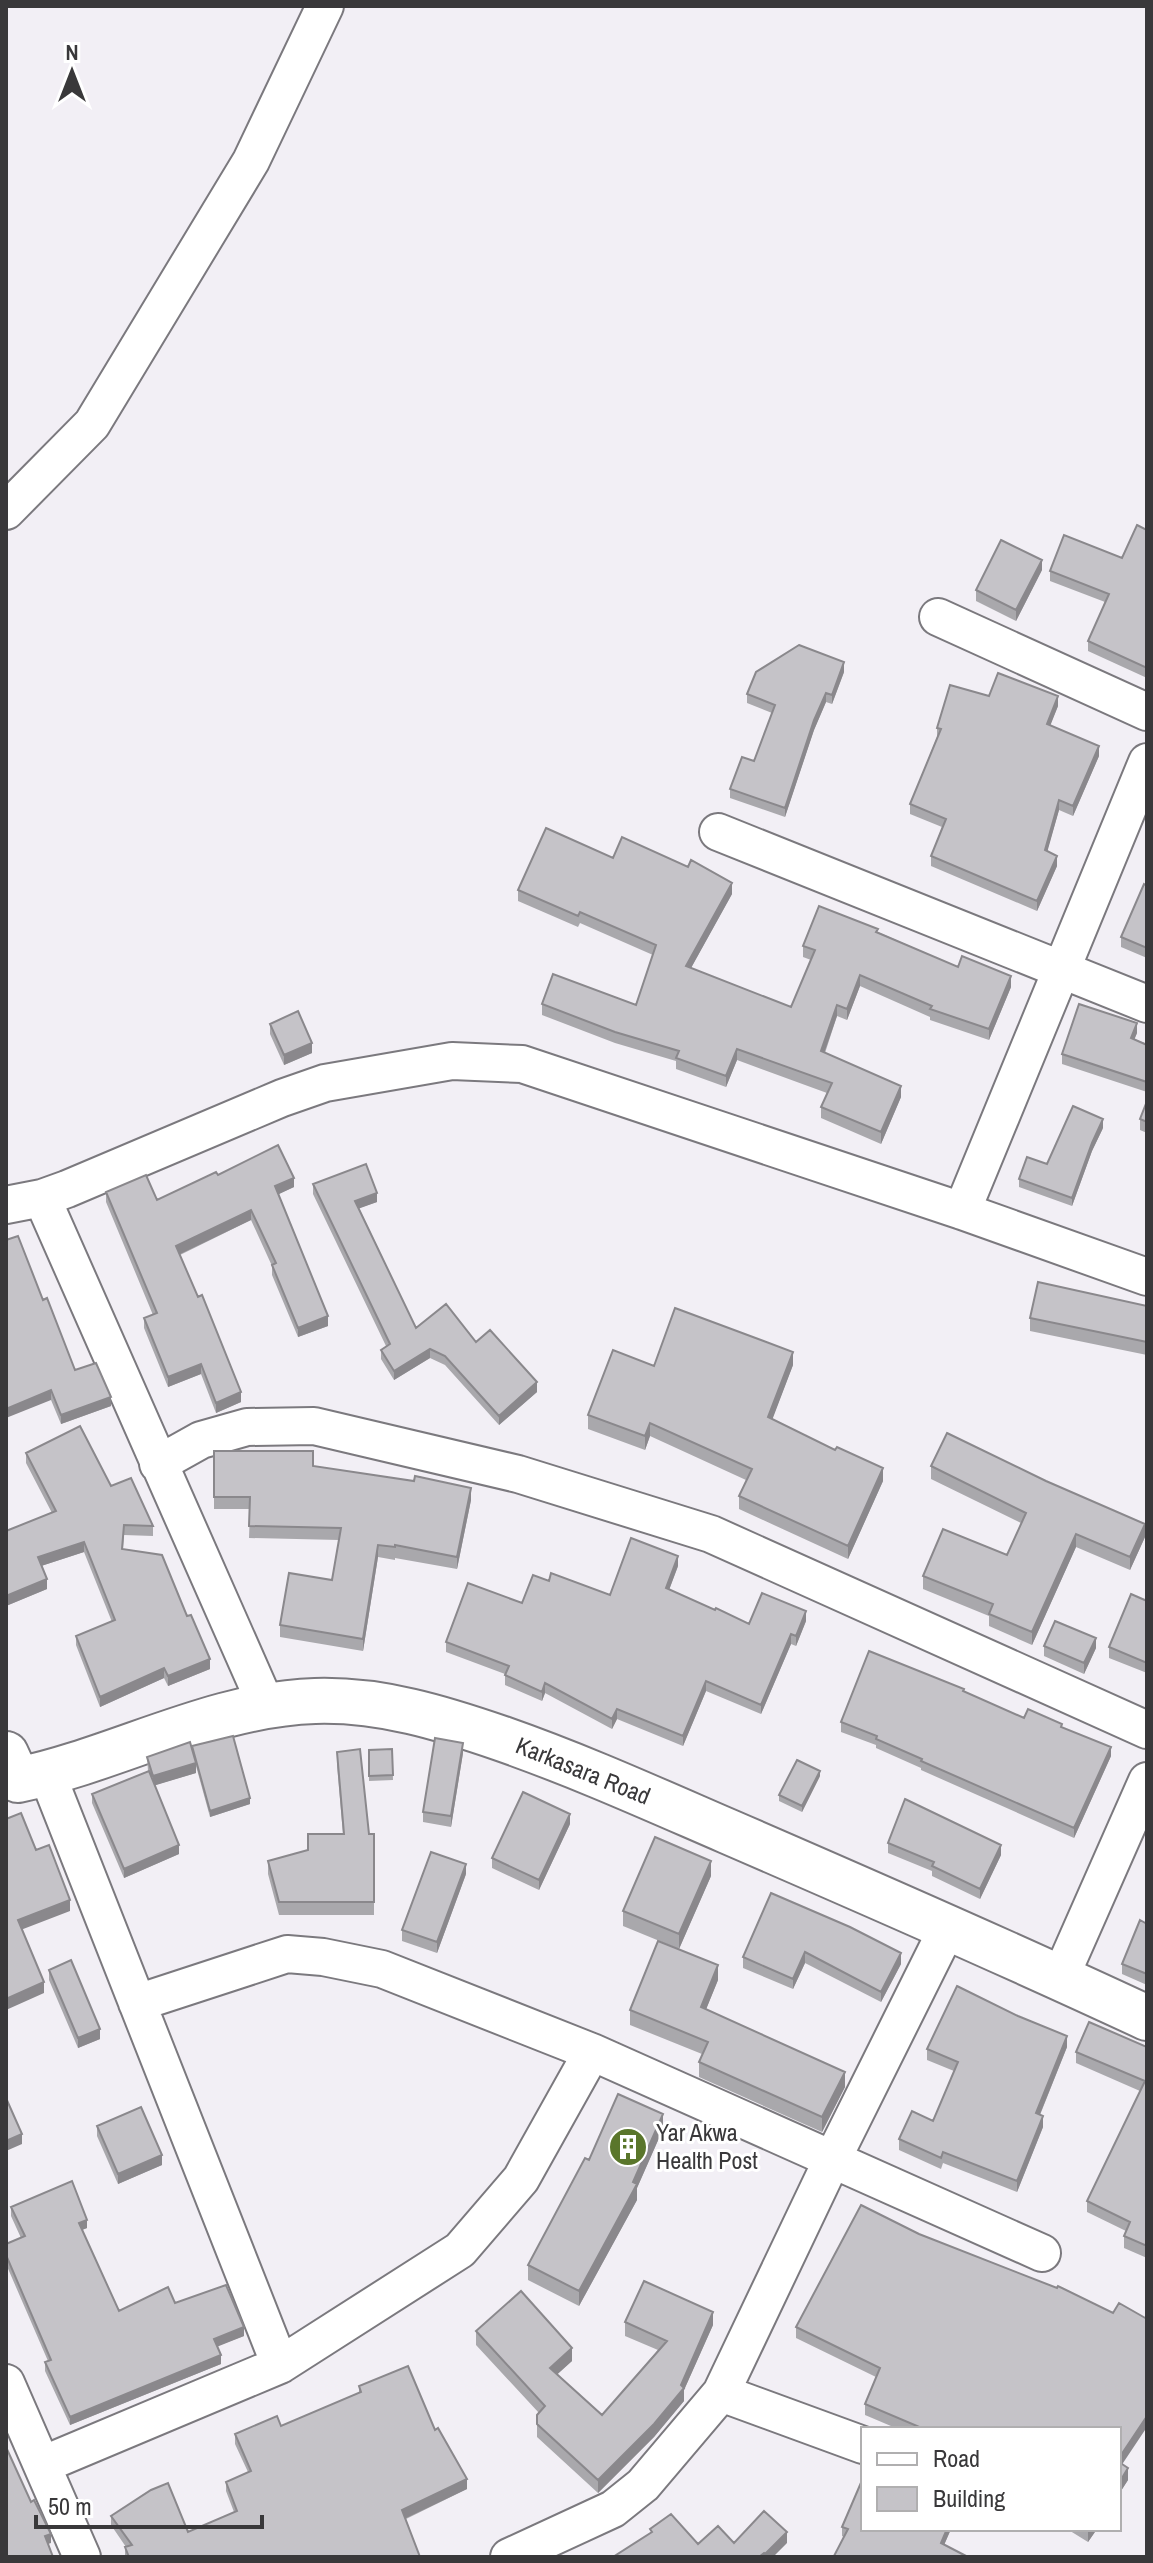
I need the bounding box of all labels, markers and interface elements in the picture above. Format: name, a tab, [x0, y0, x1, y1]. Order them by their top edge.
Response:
north arrow	[32, 32, 112, 112]
text: N	[65, 37, 79, 67]
street label: Karkasara Road	[511, 1729, 655, 1812]
place label: Yar Akwa Health Post	[656, 2116, 758, 2176]
building icon: Yar Akwa Health Post	[607, 2126, 649, 2168]
legend	[861, 2427, 1121, 2531]
text: Road	[933, 2442, 980, 2474]
scale bar	[36, 2479, 262, 2529]
text: Building	[933, 2482, 1005, 2514]
text: 50 m	[48, 2490, 92, 2522]

